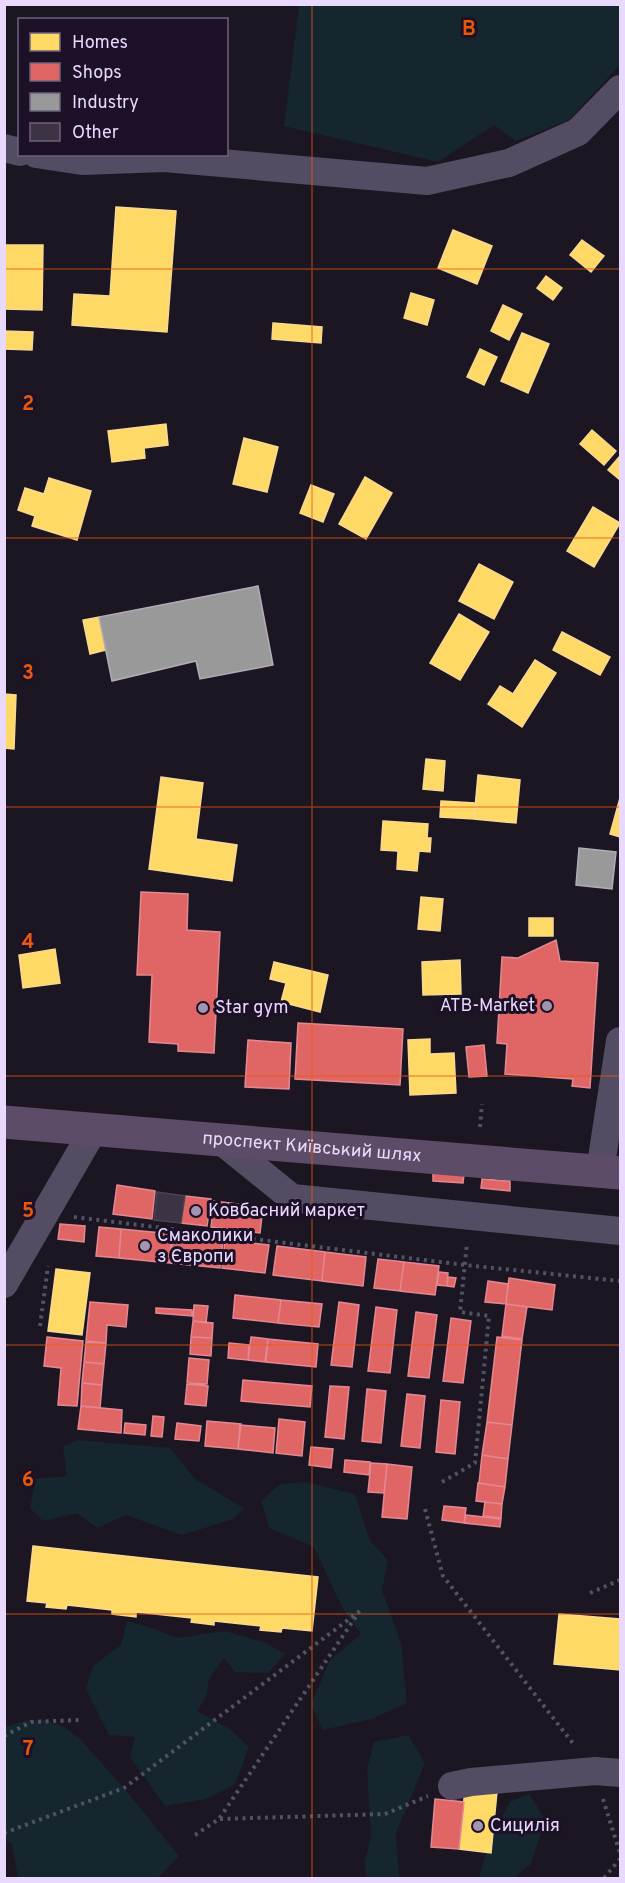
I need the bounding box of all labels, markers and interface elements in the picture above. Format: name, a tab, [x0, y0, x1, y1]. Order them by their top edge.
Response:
text: B	[462, 17, 476, 43]
legend	[18, 18, 228, 156]
text: Homes	[72, 32, 128, 55]
text: Shops	[72, 62, 122, 85]
text: Industry	[72, 92, 139, 115]
text: Other	[72, 122, 119, 145]
text: 2	[22, 392, 34, 418]
text: 3	[22, 661, 34, 687]
text: 4	[22, 930, 34, 956]
place label: ATB-Market	[440, 995, 535, 1018]
place label: Star gym	[215, 997, 288, 1020]
marker: ATB-Market	[540, 999, 554, 1013]
marker: Star gym	[196, 1001, 210, 1015]
street label: проспект Київський шлях	[201, 1127, 422, 1168]
text: 5	[22, 1199, 34, 1225]
place label: Ковбасний маркет	[208, 1200, 365, 1223]
marker: Ковбасний маркет	[189, 1204, 203, 1218]
place label: Смаколики з Європи	[157, 1225, 253, 1269]
marker: Смаколики з Європи	[138, 1239, 152, 1253]
text: 6	[22, 1468, 34, 1494]
text: 7	[23, 1737, 33, 1763]
place label: Сицилія	[490, 1815, 560, 1838]
marker: Сицилія	[471, 1819, 485, 1833]

